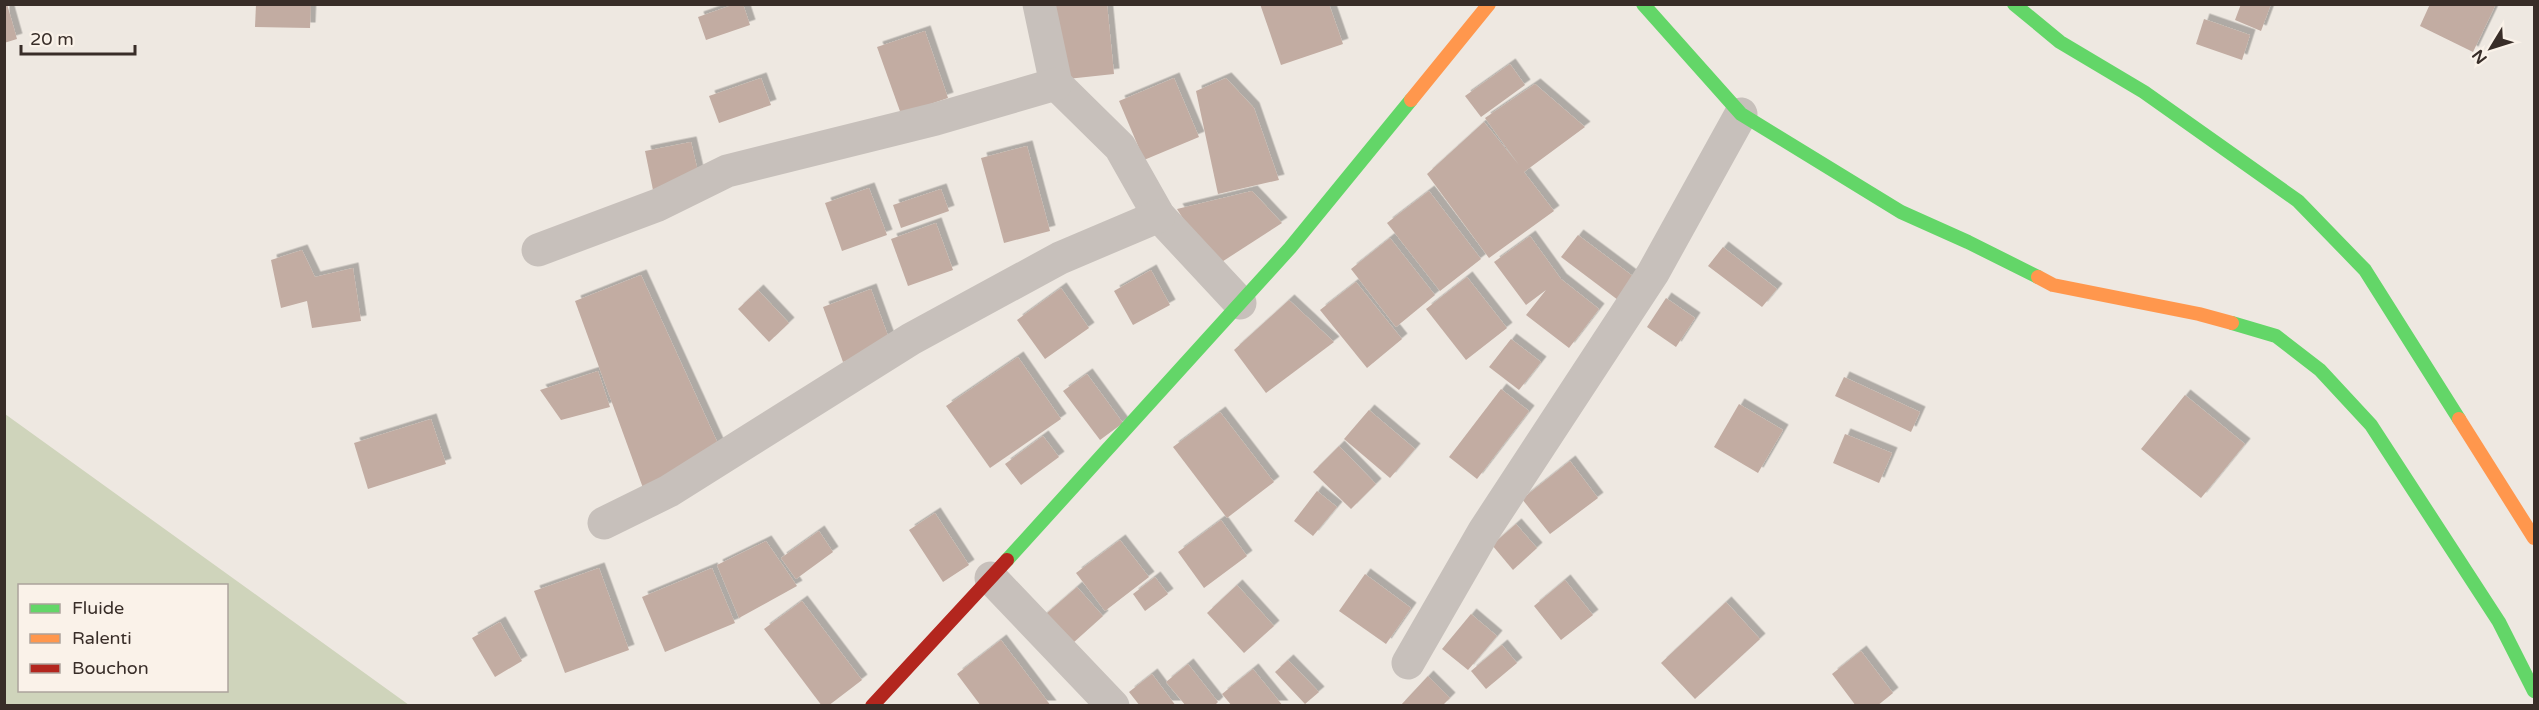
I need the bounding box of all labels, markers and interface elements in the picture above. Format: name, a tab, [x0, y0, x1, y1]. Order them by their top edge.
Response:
scale bar	[21, 18, 135, 56]
north arrow	[2461, 18, 2521, 78]
text: 20 m	[30, 28, 74, 50]
text: N	[2468, 45, 2492, 68]
legend	[18, 584, 228, 692]
text: Fluide	[72, 597, 124, 619]
text: Ralenti	[72, 627, 132, 649]
text: Bouchon	[72, 657, 149, 679]

